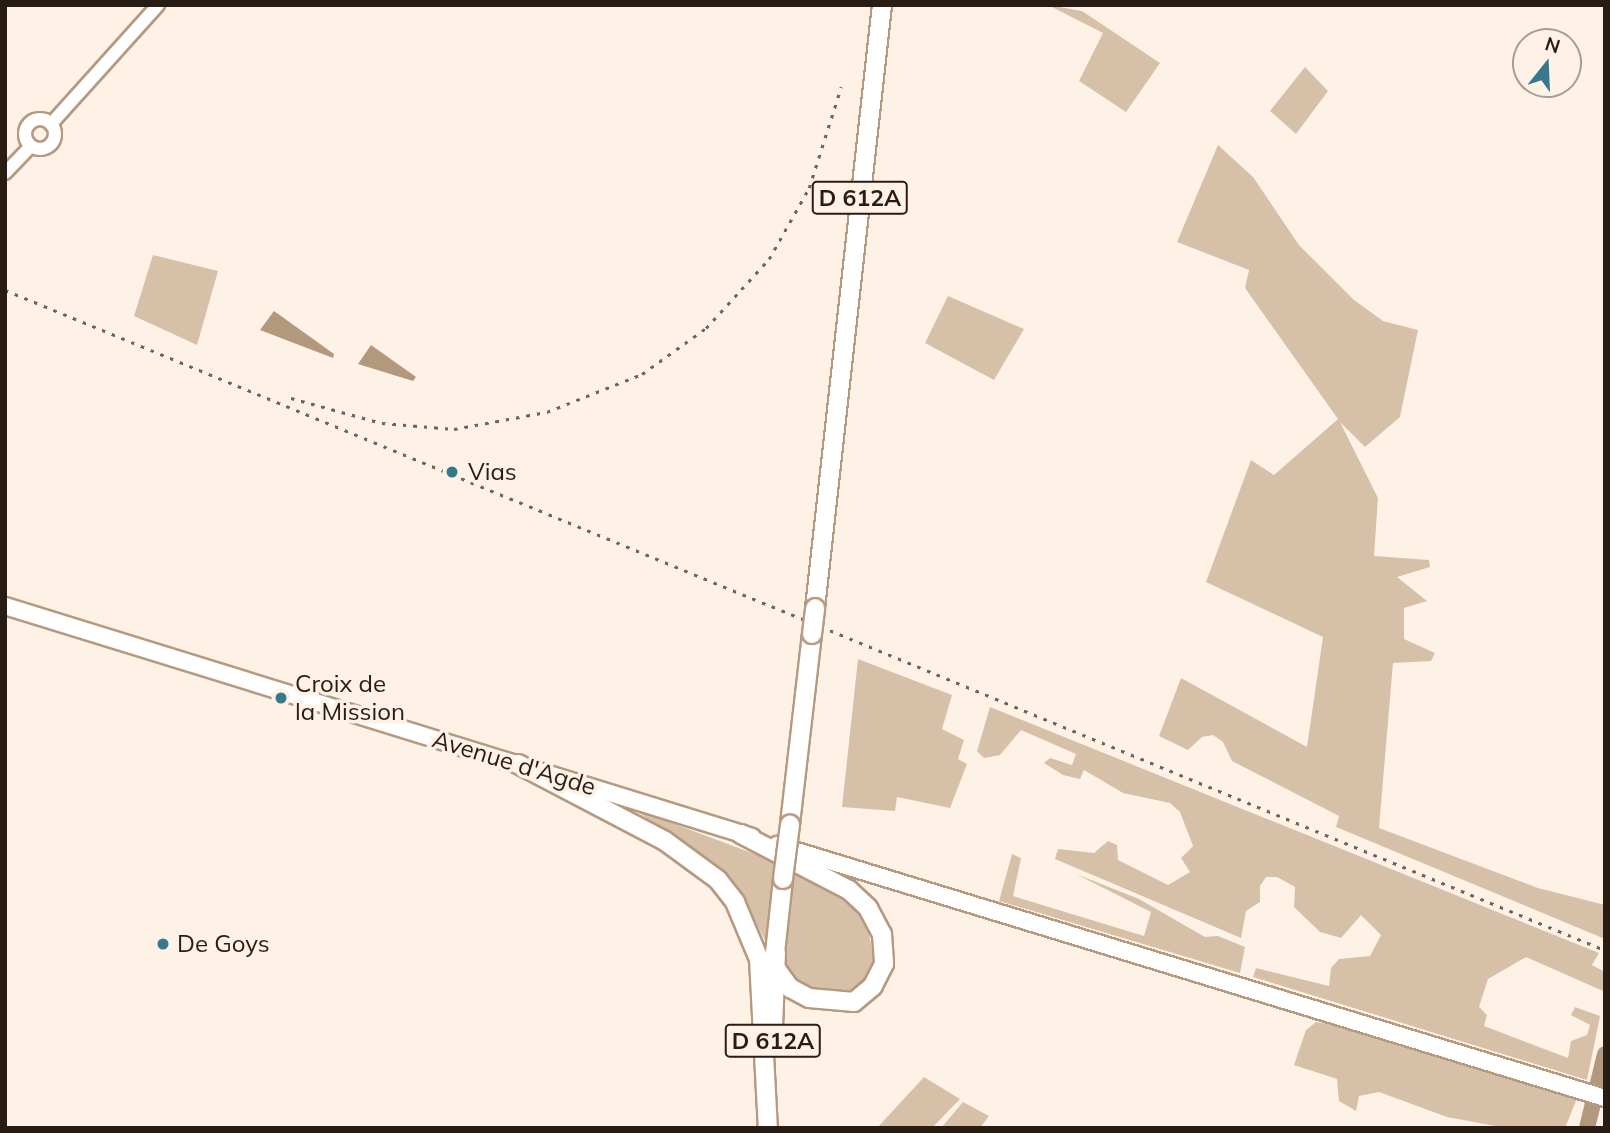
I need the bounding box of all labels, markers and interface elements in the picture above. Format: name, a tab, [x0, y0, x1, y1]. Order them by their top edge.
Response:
north arrow	[1512, 28, 1582, 98]
text: N	[1542, 31, 1563, 59]
road number: D 612A	[811, 178, 909, 218]
place label: Vias	[468, 458, 517, 486]
marker: Vias	[442, 462, 462, 482]
place label: Croix de la Mission	[295, 670, 405, 726]
marker: Croix de la Mission	[273, 690, 289, 706]
street label: Avenue d'Agde	[429, 725, 599, 801]
place label: De Goys	[177, 930, 270, 958]
marker: De Goys	[155, 936, 171, 952]
road number: D 612A	[724, 1022, 822, 1060]

